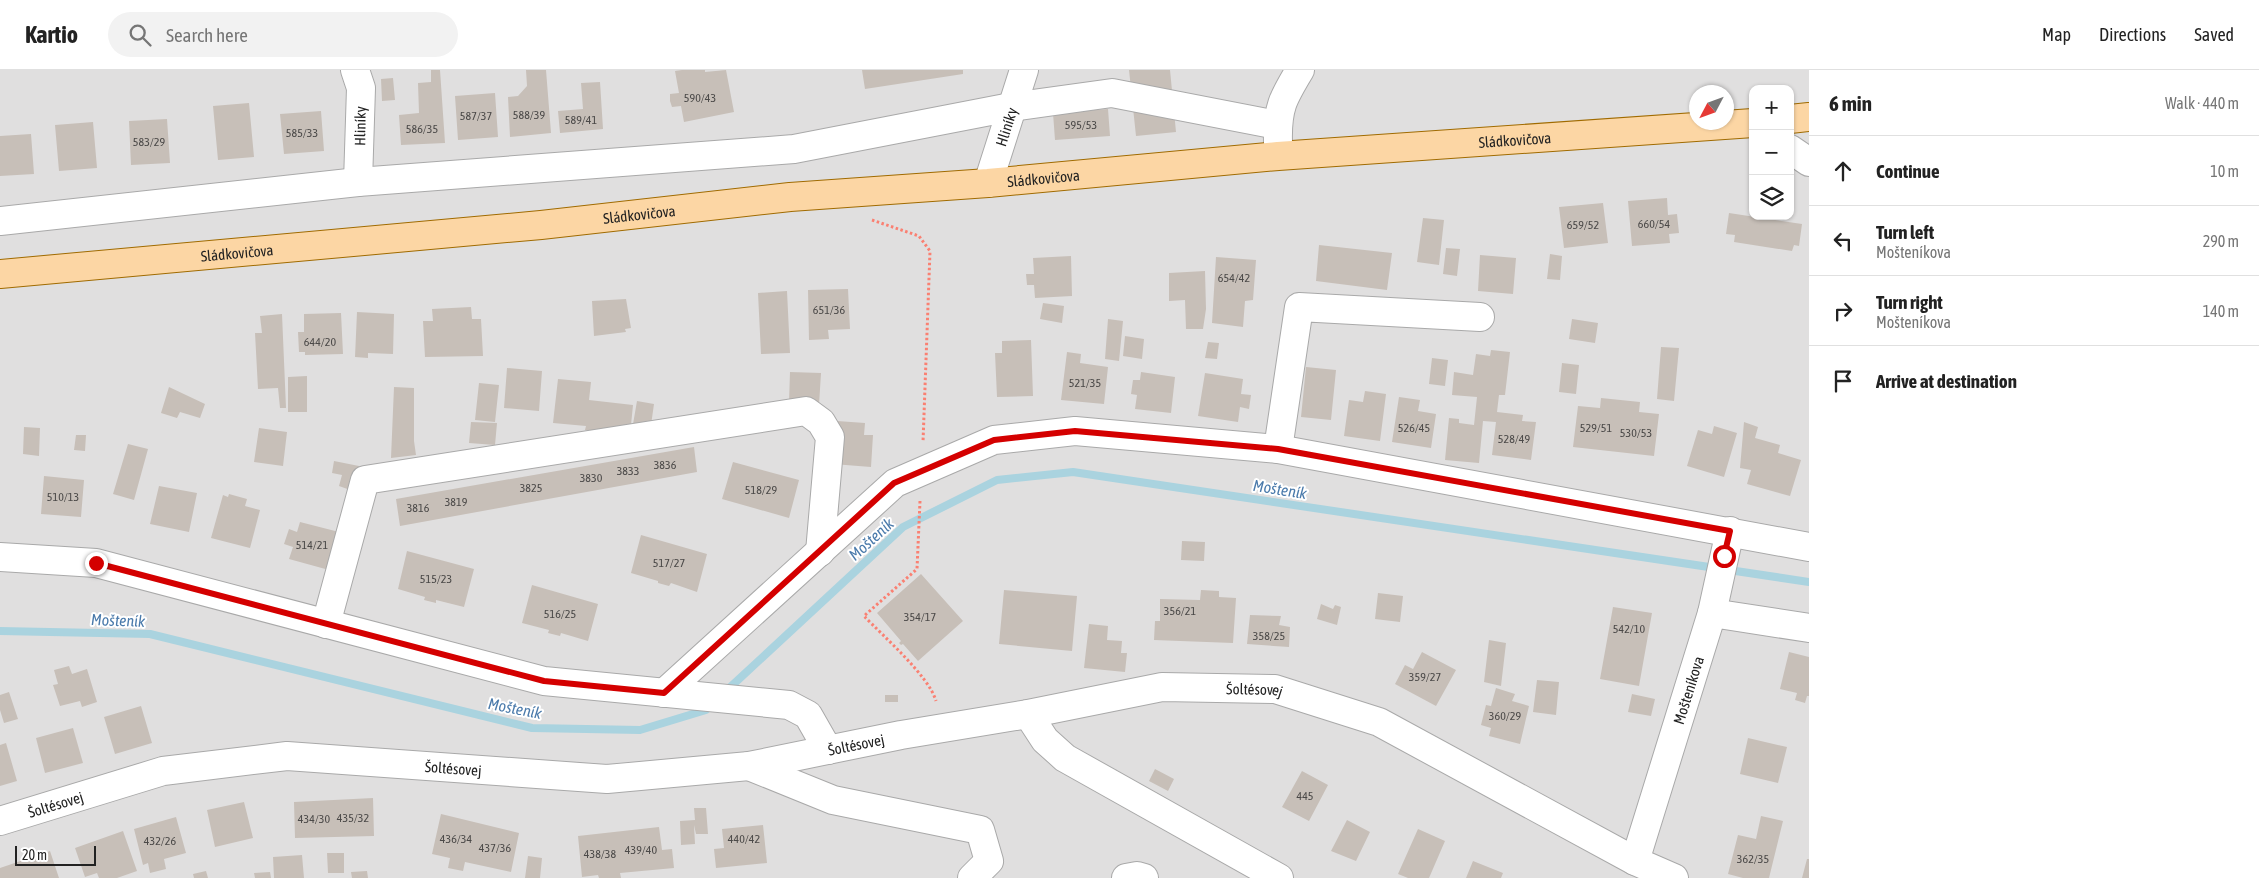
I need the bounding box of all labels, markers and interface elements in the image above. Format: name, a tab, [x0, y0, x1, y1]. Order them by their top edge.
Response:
search box	[108, 12, 458, 57]
text: Kartio	[25, 21, 78, 48]
icon: search	[126, 21, 154, 49]
text: Search here	[166, 24, 248, 46]
text: Map	[2042, 24, 2071, 45]
text: Directions	[2099, 24, 2166, 45]
text: Saved	[2194, 24, 2234, 45]
north arrow	[1689, 85, 1734, 130]
map controls	[1749, 85, 1794, 220]
button: +	[1749, 85, 1794, 130]
house number: 590/43	[684, 91, 716, 105]
text: 6 min	[1829, 91, 1872, 115]
text: Walk · 440 m	[2165, 94, 2239, 112]
street label: Hliníky	[992, 105, 1020, 148]
street label: Hliníky	[351, 106, 369, 146]
house number: 588/39	[513, 108, 545, 122]
house number: 587/37	[460, 109, 492, 123]
house number: 589/41	[565, 113, 597, 127]
house number: 595/53	[1065, 118, 1097, 132]
house number: 586/35	[406, 122, 438, 136]
house number: 585/33	[286, 126, 318, 140]
street label: Sládkovičova	[1478, 129, 1552, 151]
button: −	[1749, 130, 1794, 175]
house number: 583/29	[133, 135, 165, 149]
icon: ahead	[1829, 157, 1857, 185]
text: Continue	[1876, 160, 1940, 182]
text: 10 m	[2210, 162, 2239, 180]
street label: Sládkovičova	[1006, 166, 1081, 190]
button: layers	[1749, 175, 1794, 220]
street label: Sládkovičova	[602, 201, 676, 226]
house number: 660/54	[1638, 217, 1670, 231]
house number: 659/52	[1567, 218, 1599, 232]
text: Turn left	[1876, 221, 1934, 243]
icon: left	[1829, 227, 1857, 255]
text: 290 m	[2203, 232, 2239, 250]
street label: Sládkovičova	[200, 241, 274, 264]
text: Mošteníkova	[1876, 243, 1951, 261]
house number: 654/42	[1218, 271, 1250, 285]
text: Turn right	[1876, 291, 1943, 313]
icon: right	[1829, 297, 1857, 325]
text: 140 m	[2203, 302, 2239, 320]
house number: 651/36	[813, 303, 845, 317]
text: Mošteníkova	[1876, 313, 1951, 331]
house number: 644/20	[304, 335, 336, 349]
icon: arrive	[1829, 367, 1857, 395]
text: Arrive at destination	[1876, 370, 2017, 392]
house number: 521/35	[1069, 376, 1101, 390]
house number: 526/45	[1398, 421, 1430, 435]
house number: 529/51	[1580, 421, 1612, 435]
house number: 530/53	[1620, 426, 1652, 440]
house number: 528/49	[1498, 432, 1530, 446]
house number: 3836	[654, 458, 677, 472]
house number: 3833	[617, 464, 639, 478]
house number: 3830	[580, 471, 603, 485]
water label: Mošteník	[1252, 476, 1309, 502]
house number: 3825	[520, 481, 542, 495]
house number: 518/29	[745, 483, 777, 497]
house number: 510/13	[47, 490, 79, 504]
house number: 3819	[445, 495, 468, 509]
house number: 3816	[407, 501, 430, 515]
water label: Mošteník	[845, 514, 898, 564]
house number: 514/21	[296, 538, 328, 552]
route start	[1713, 545, 1736, 568]
route end	[85, 552, 108, 575]
house number: 517/27	[653, 556, 685, 570]
house number: 515/23	[420, 572, 452, 586]
house number: 356/21	[1164, 604, 1196, 618]
house number: 516/25	[544, 607, 576, 621]
water label: Mošteník	[91, 610, 146, 630]
house number: 354/17	[904, 610, 936, 624]
house number: 542/10	[1613, 622, 1645, 636]
house number: 358/25	[1253, 629, 1285, 643]
street label: Mošteníkova	[1670, 654, 1707, 726]
house number: 359/27	[1409, 670, 1441, 684]
street label: Šoltésovej	[1226, 680, 1285, 700]
water label: Mošteník	[487, 694, 544, 722]
house number: 360/29	[1489, 709, 1521, 723]
street label: Šoltésovej	[826, 730, 886, 758]
street label: Šoltésovej	[424, 757, 482, 778]
street label: Šoltésovej	[26, 788, 85, 820]
house number: 445	[1297, 789, 1313, 803]
house number: 435/32	[337, 811, 369, 825]
house number: 434/30	[298, 812, 330, 826]
house number: 436/34	[440, 832, 472, 846]
house number: 440/42	[728, 832, 760, 846]
house number: 432/26	[144, 834, 176, 848]
house number: 437/36	[479, 841, 511, 855]
scale bar	[15, 843, 96, 866]
house number: 439/40	[625, 843, 657, 857]
text: 20 m	[22, 847, 47, 863]
house number: 438/38	[584, 847, 616, 861]
house number: 362/35	[1737, 852, 1769, 866]

